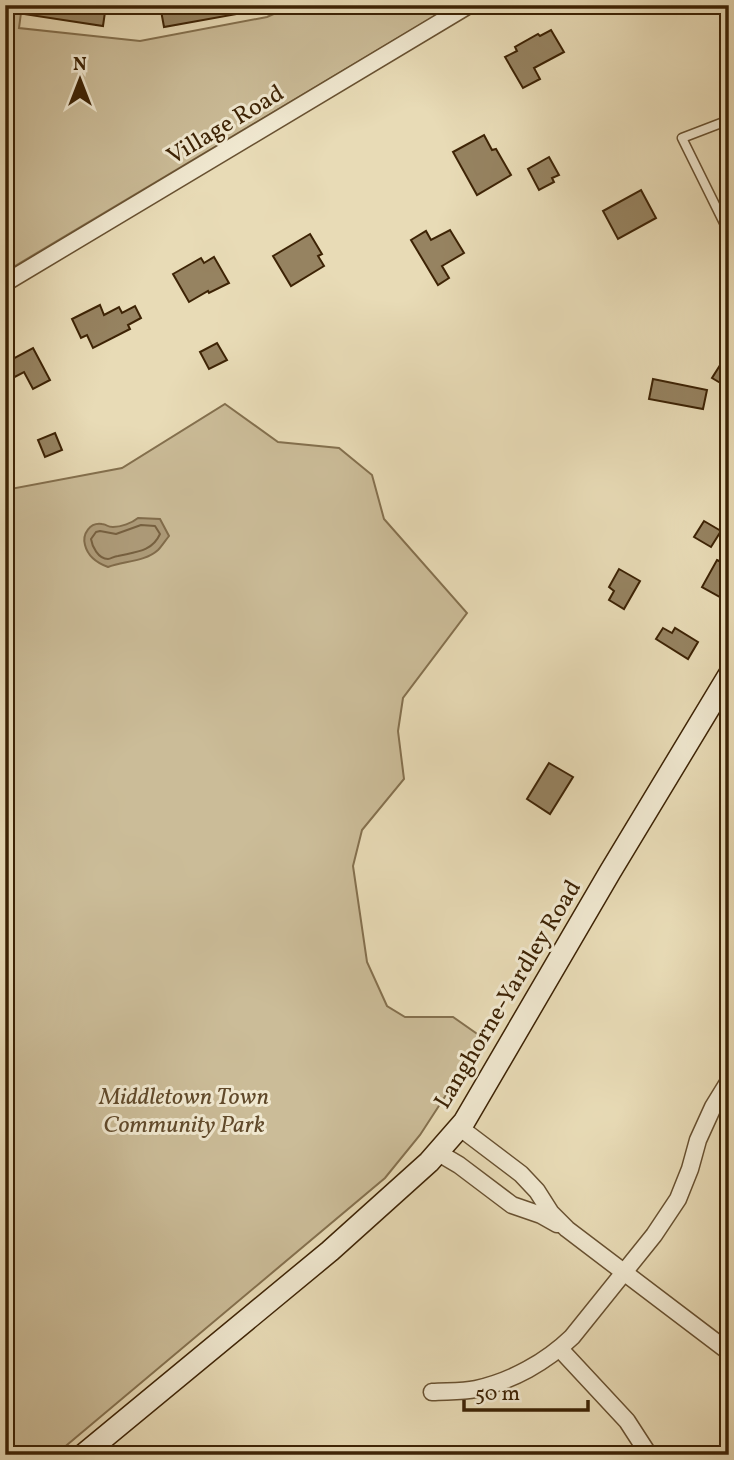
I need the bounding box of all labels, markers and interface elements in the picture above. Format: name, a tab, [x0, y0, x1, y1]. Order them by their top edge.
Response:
north arrow	[46, 46, 116, 116]
text: N	[73, 52, 87, 78]
street label: Village Road	[161, 77, 291, 174]
street label: Langhorne-Yardley Road	[427, 874, 591, 1116]
park label: Middletown Town Community Park	[98, 1081, 269, 1143]
scale bar	[464, 1369, 589, 1413]
text: 50 m	[475, 1380, 520, 1409]

